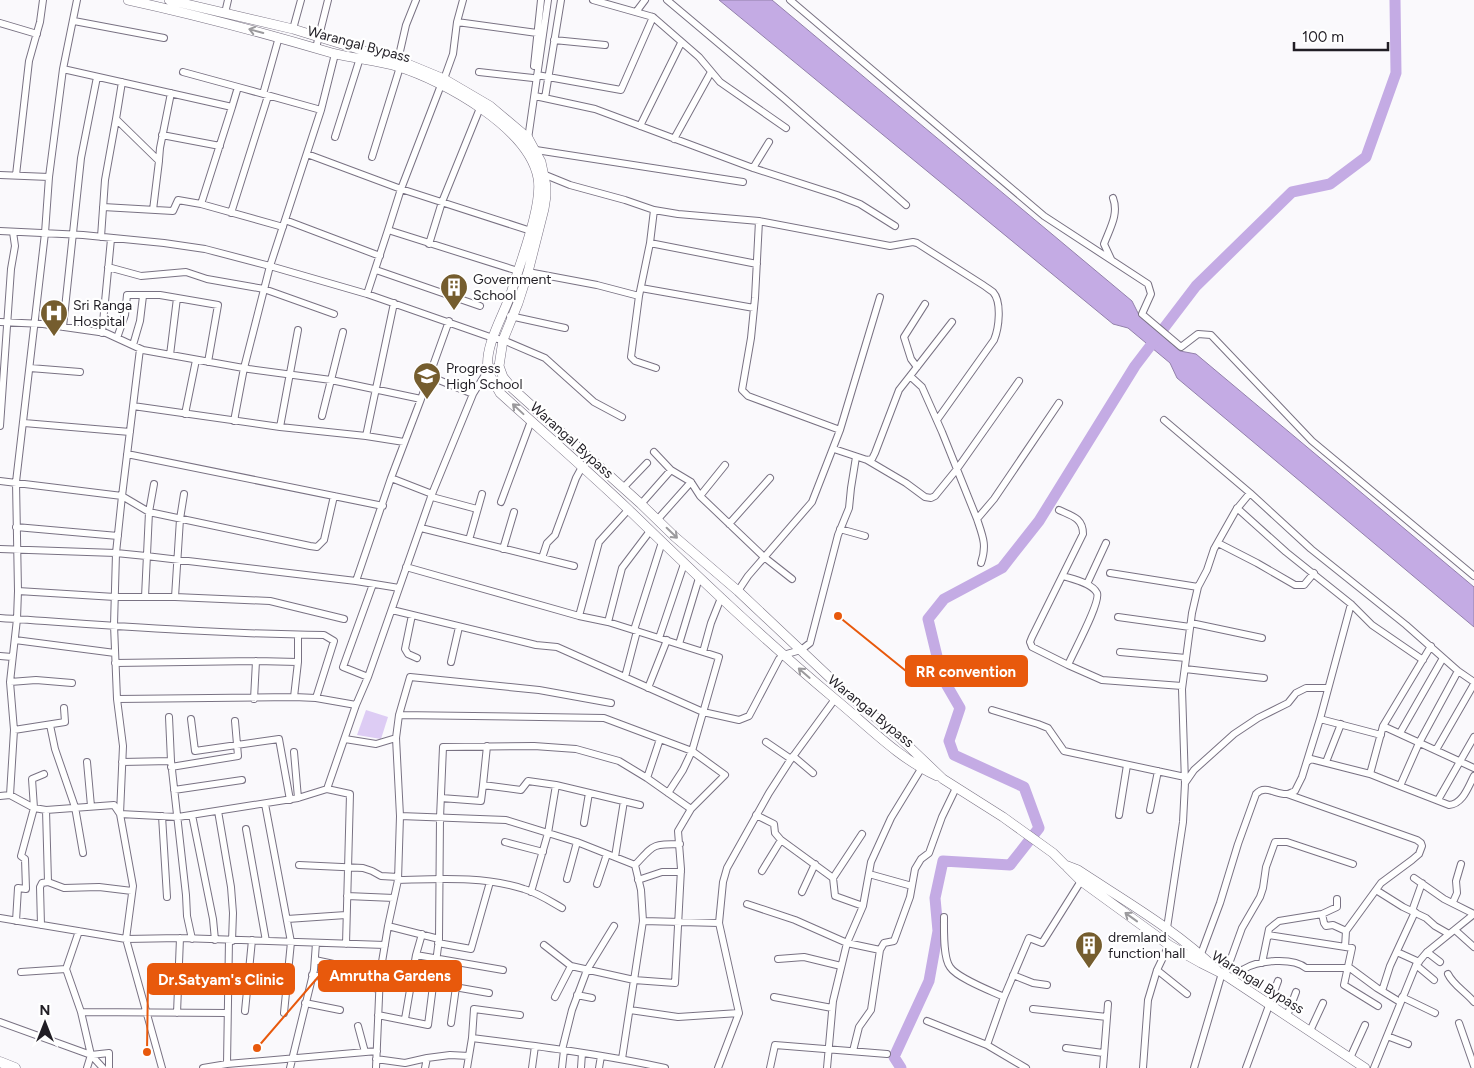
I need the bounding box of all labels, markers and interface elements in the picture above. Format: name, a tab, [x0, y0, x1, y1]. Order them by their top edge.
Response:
scale bar	[1294, 20, 1388, 52]
street label: Warangal Bypass	[305, 23, 412, 66]
one-way arrow	[248, 26, 264, 35]
text: 100 m	[1302, 28, 1344, 46]
place label: Government School	[473, 271, 552, 304]
building icon: Government School	[439, 272, 469, 311]
place label: Sri Ranga Hospital	[73, 297, 132, 330]
hospital icon: Sri Ranga Hospital	[39, 298, 69, 337]
place label: Progress High School	[446, 360, 523, 393]
school or university icon: Progress High School	[412, 361, 442, 400]
street label: Warangal Bypass	[527, 399, 617, 482]
one-way arrow	[511, 403, 524, 415]
one-way arrow	[665, 527, 678, 539]
callout: RR convention	[906, 656, 1027, 686]
text: RR convention	[916, 663, 1016, 681]
one-way arrow	[798, 668, 811, 679]
street label: Warangal Bypass	[824, 671, 917, 751]
one-way arrow	[1124, 912, 1138, 922]
place label: dremland function hall	[1108, 929, 1185, 962]
building icon: dremland function hall	[1074, 930, 1104, 969]
street label: Warangal Bypass	[1208, 947, 1307, 1018]
callout: Amrutha Gardens	[319, 961, 461, 991]
callout: Dr.Satyam's Clinic	[148, 964, 294, 994]
text: Amrutha Gardens	[329, 967, 451, 985]
text: Dr.Satyam's Clinic	[158, 971, 284, 989]
north arrow	[20, 998, 70, 1048]
text: N	[40, 1002, 50, 1019]

